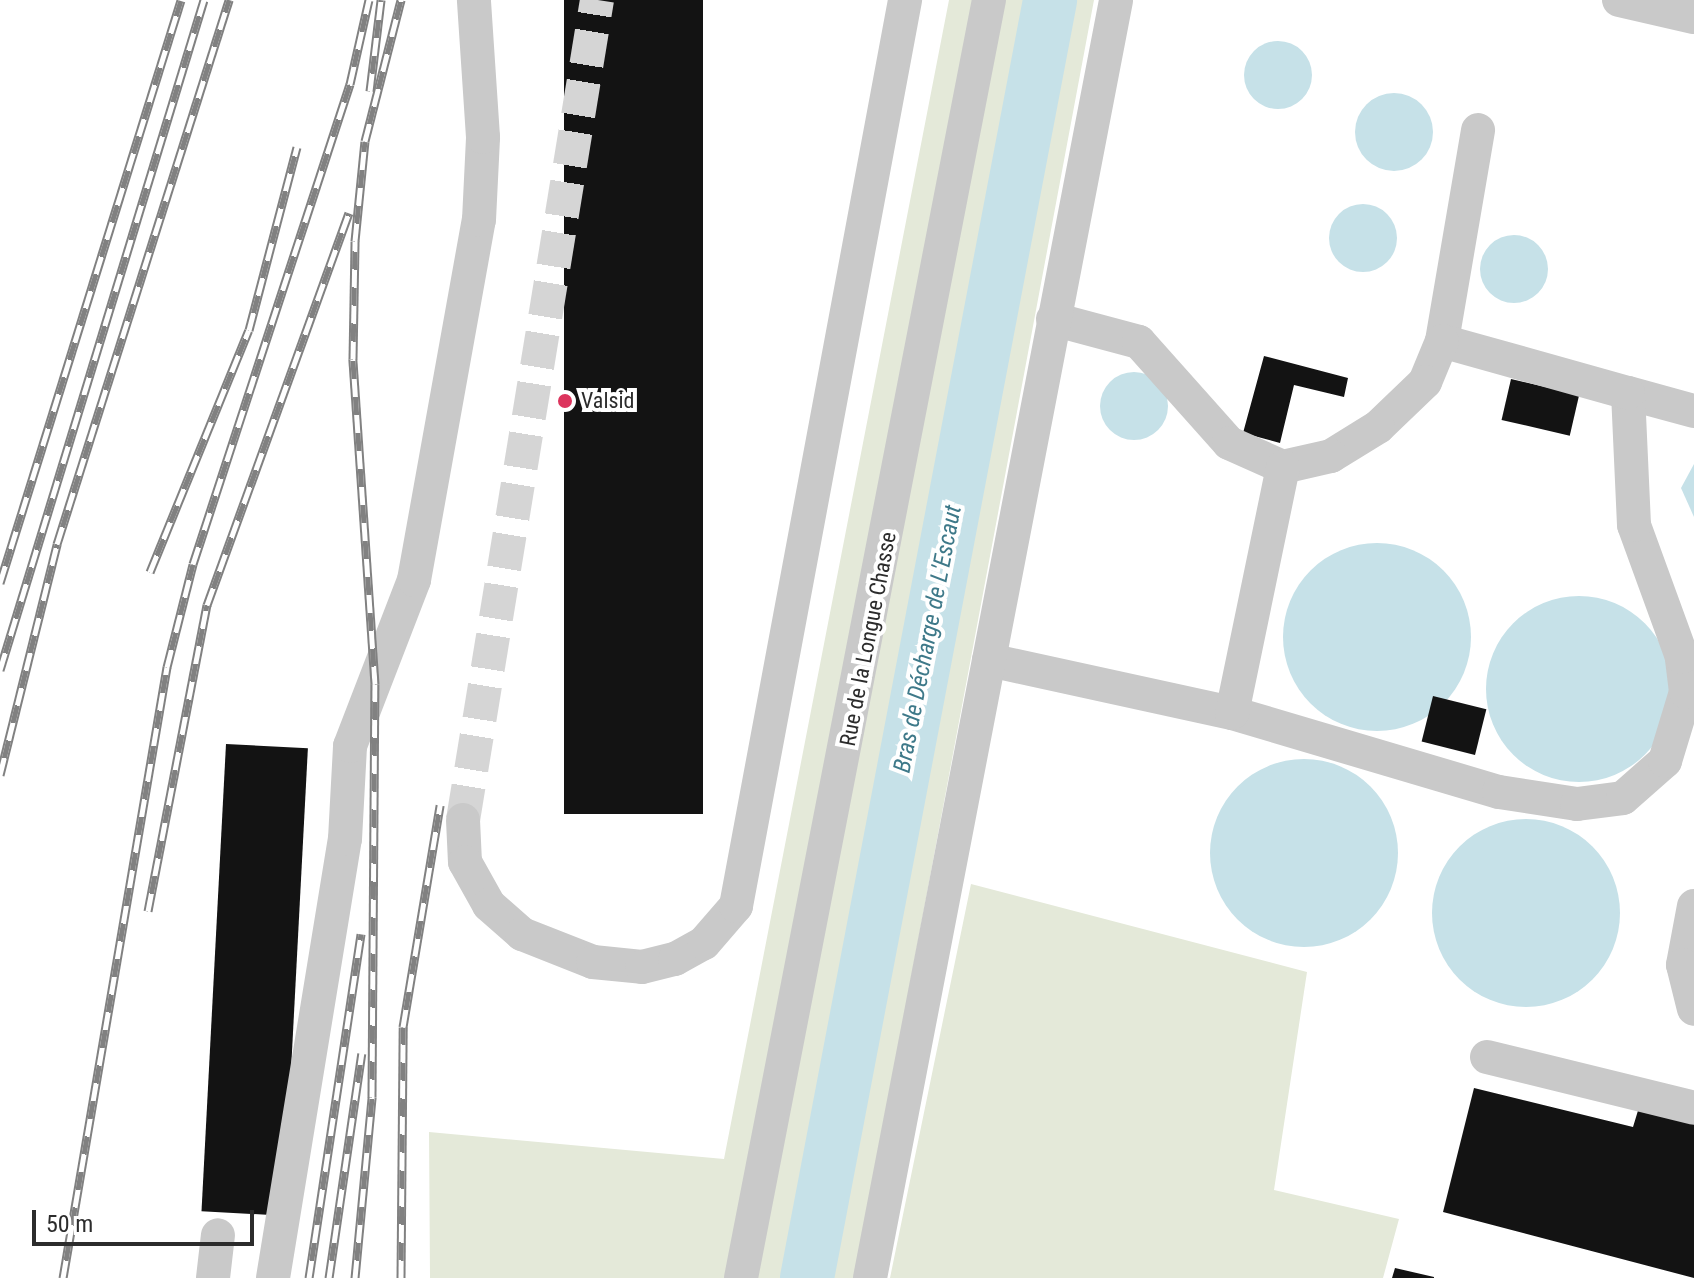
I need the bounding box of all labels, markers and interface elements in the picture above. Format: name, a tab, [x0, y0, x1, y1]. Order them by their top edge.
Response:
place label: Valsid	[581, 388, 634, 414]
marker: Valsid	[556, 392, 574, 410]
water label: Bras de Décharge de L'Escaut	[888, 503, 968, 775]
street label: Rue de la Longue Chasse	[834, 530, 902, 748]
scale bar	[36, 1194, 258, 1244]
text: 50 m	[46, 1210, 93, 1238]

